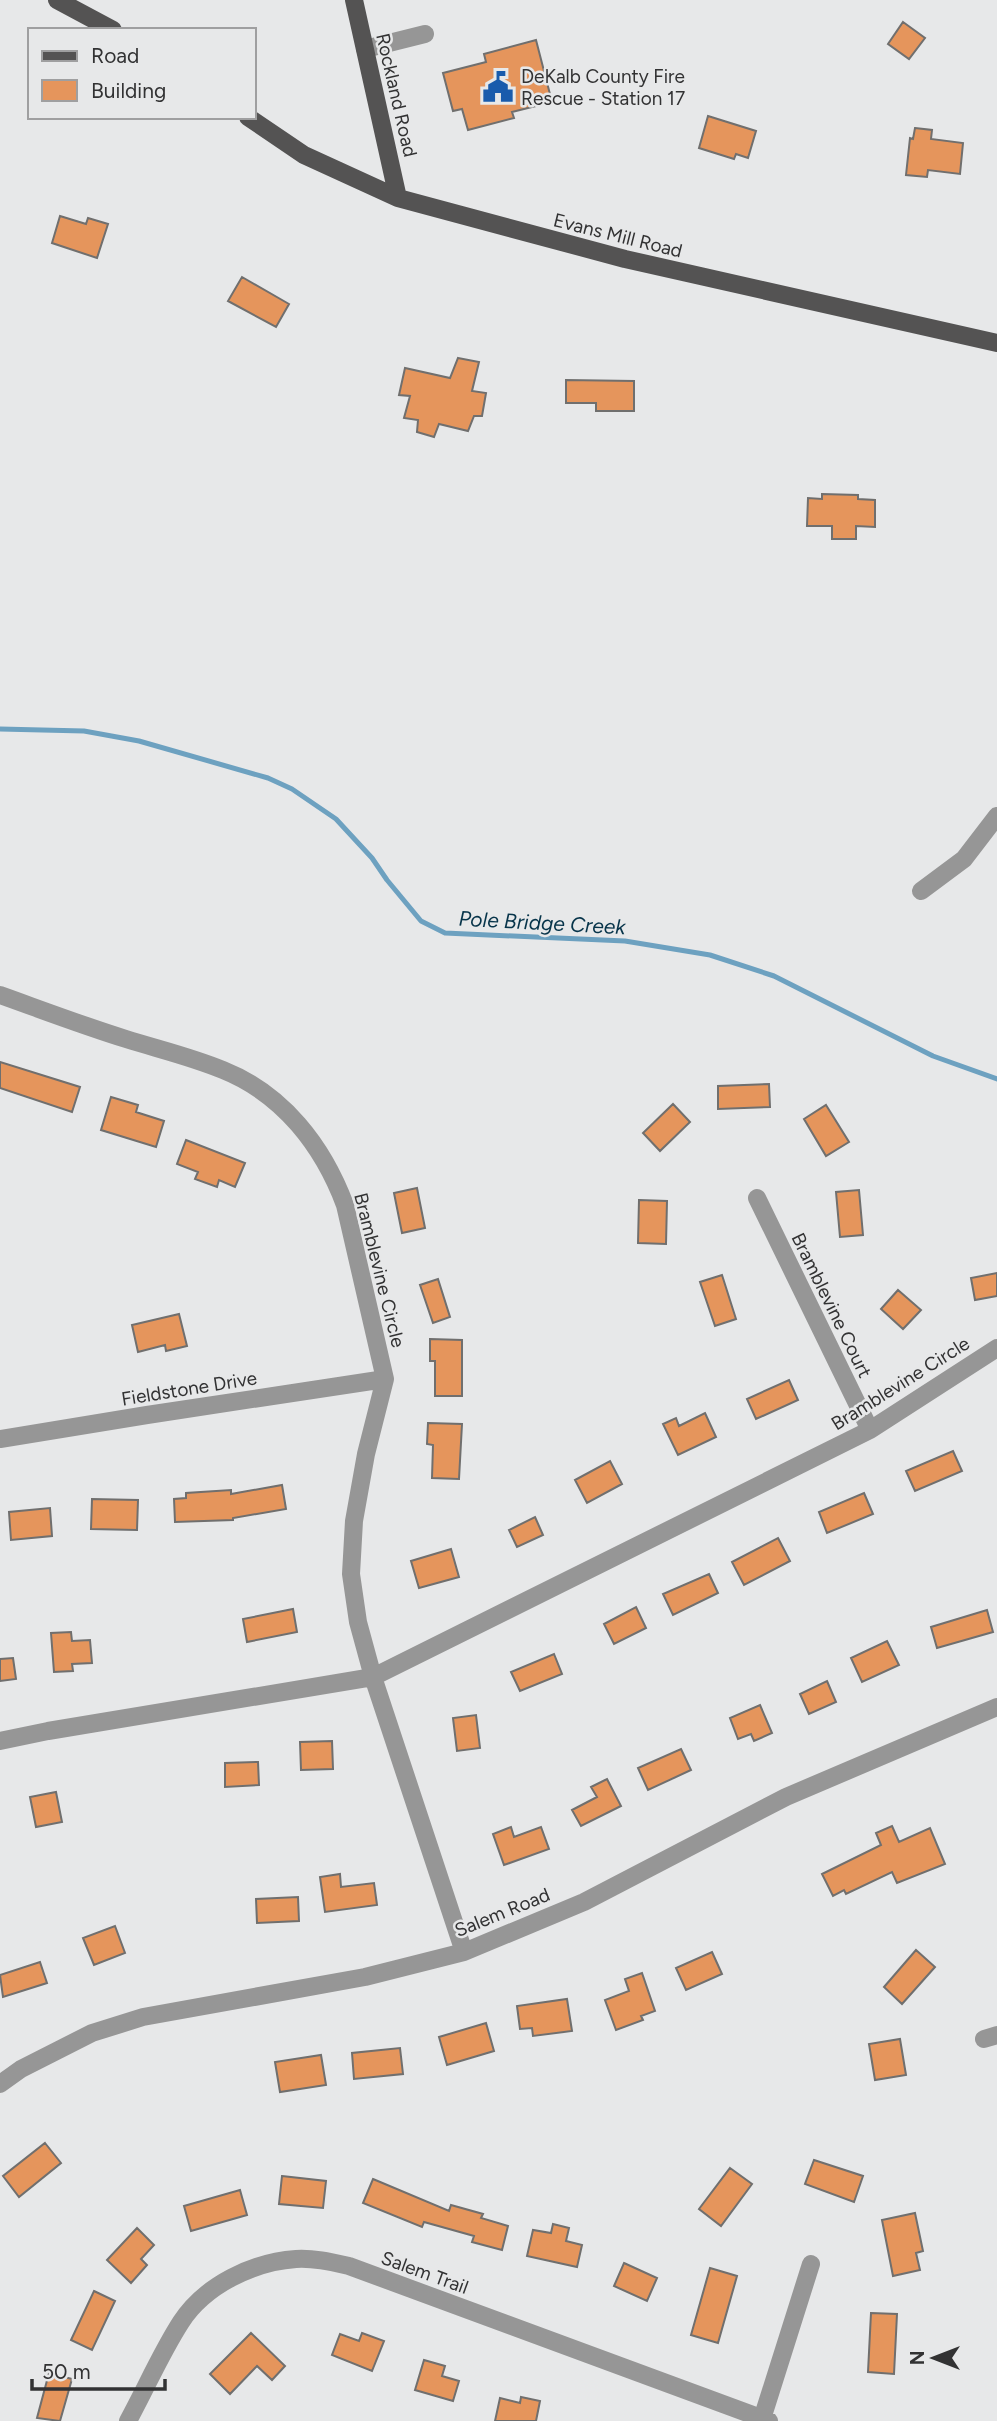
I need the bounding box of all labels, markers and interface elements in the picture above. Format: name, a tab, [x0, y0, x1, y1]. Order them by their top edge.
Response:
legend	[28, 28, 256, 119]
street label: Rockland Road	[371, 31, 422, 159]
text: Road	[91, 43, 139, 68]
place label: DeKalb County Fire Rescue - Station 17	[521, 65, 685, 110]
public building icon: DeKalb County Fire Rescue - Station 17	[481, 70, 515, 104]
text: Building	[91, 78, 166, 103]
street label: Evans Mill Road	[551, 208, 685, 263]
water label: Pole Bridge Creek	[458, 906, 627, 939]
street label: Bramblevine Circle	[349, 1190, 410, 1350]
street label: Bramblevine Court	[787, 1229, 877, 1381]
street label: Bramblevine Circle	[827, 1332, 974, 1435]
street label: Fieldstone Drive	[120, 1366, 259, 1411]
street label: Salem Road	[451, 1883, 553, 1942]
street label: Salem Trail	[378, 2246, 472, 2299]
north arrow	[899, 2323, 969, 2393]
scale bar	[32, 2348, 164, 2392]
text: N	[906, 2351, 929, 2365]
text: 50 m	[42, 2359, 91, 2384]

